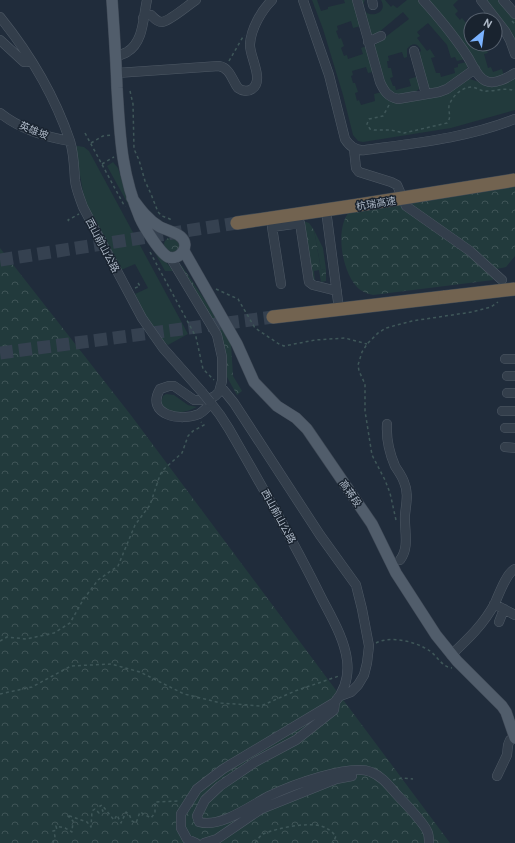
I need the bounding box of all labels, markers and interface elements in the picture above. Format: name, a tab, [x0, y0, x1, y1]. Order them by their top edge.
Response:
north arrow	[463, 12, 503, 52]
text: N	[481, 16, 494, 32]
street label: 英雄坡	[17, 120, 50, 143]
street label: 杭瑞高速	[355, 195, 397, 214]
street label: 西山前山公路	[82, 216, 121, 275]
street label: 高蒋段	[336, 478, 364, 510]
street label: 西山前山公路	[257, 487, 298, 546]

